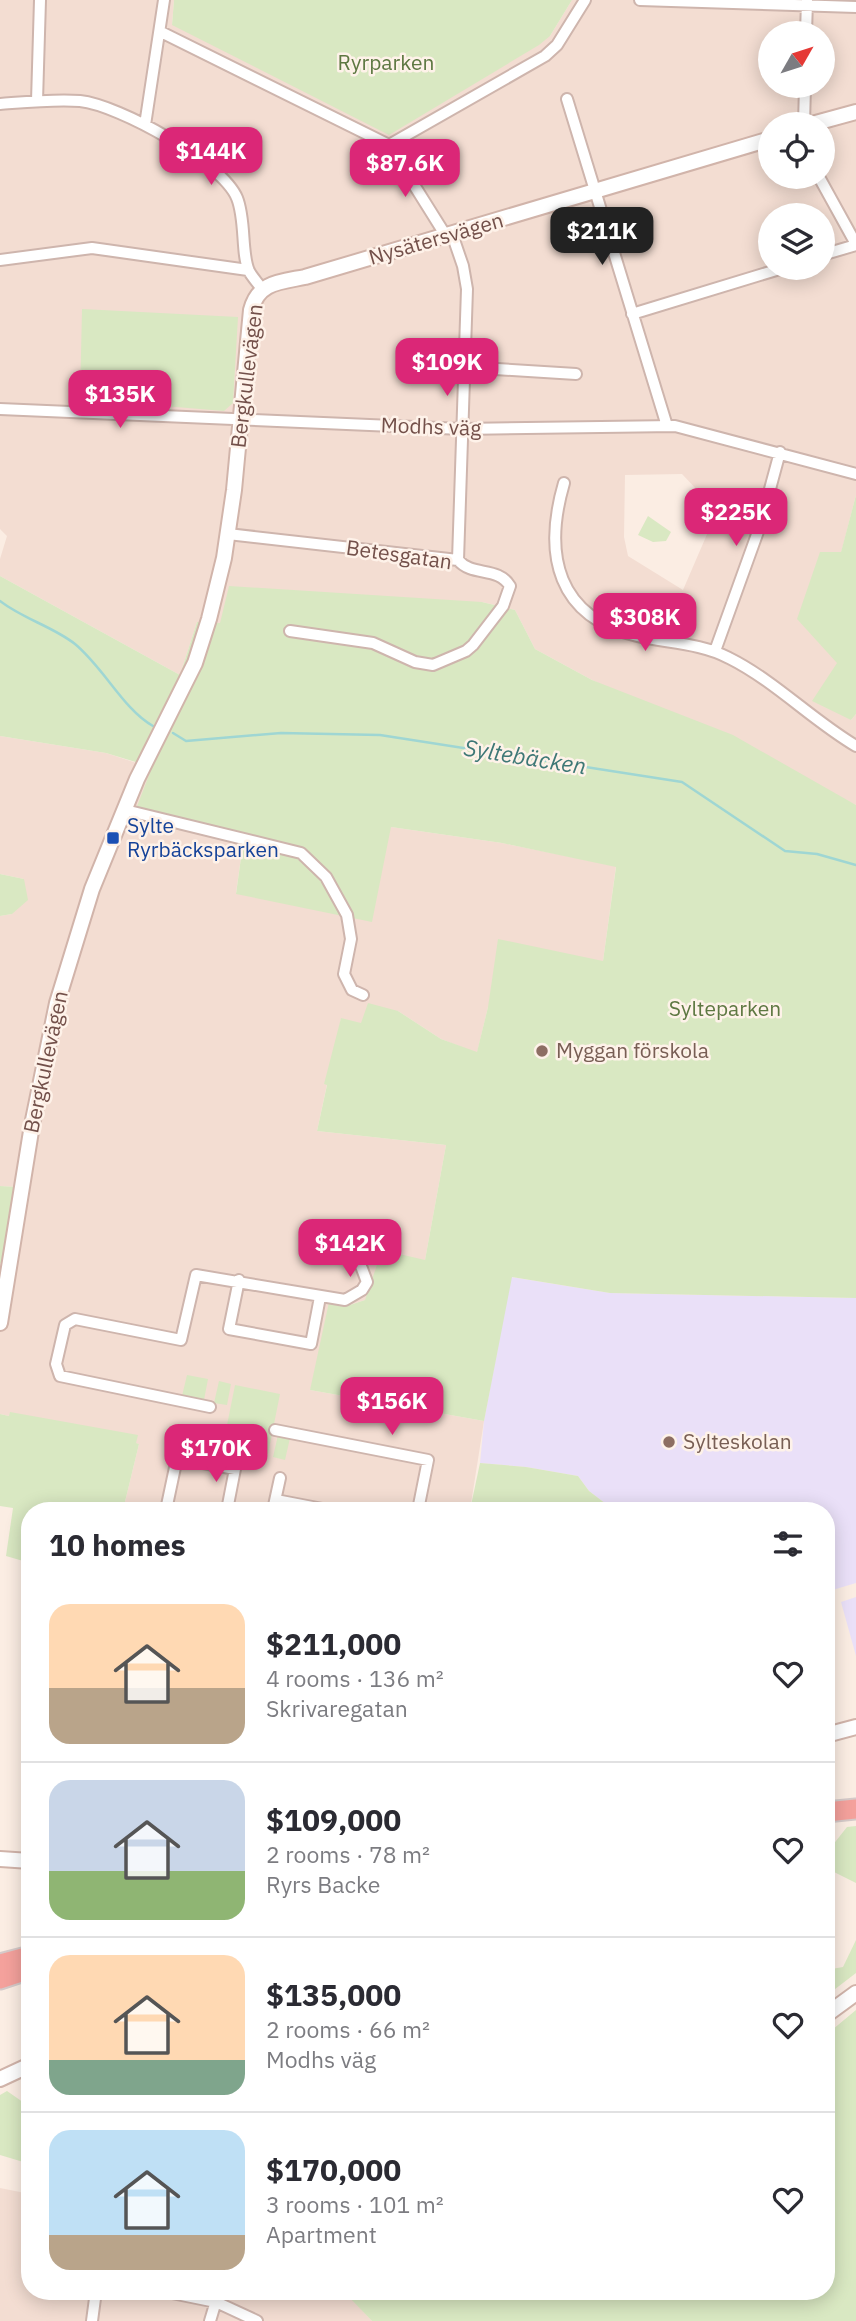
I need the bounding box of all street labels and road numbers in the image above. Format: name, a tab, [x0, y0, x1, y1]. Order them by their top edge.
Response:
street label: Nysätersvägen	[365, 205, 506, 271]
street label: Bergkullevägen	[223, 302, 269, 449]
street label: Modhs väg	[380, 410, 482, 442]
street label: Betesgatan	[344, 533, 454, 575]
street label: Bergkullevägen	[16, 988, 74, 1136]

